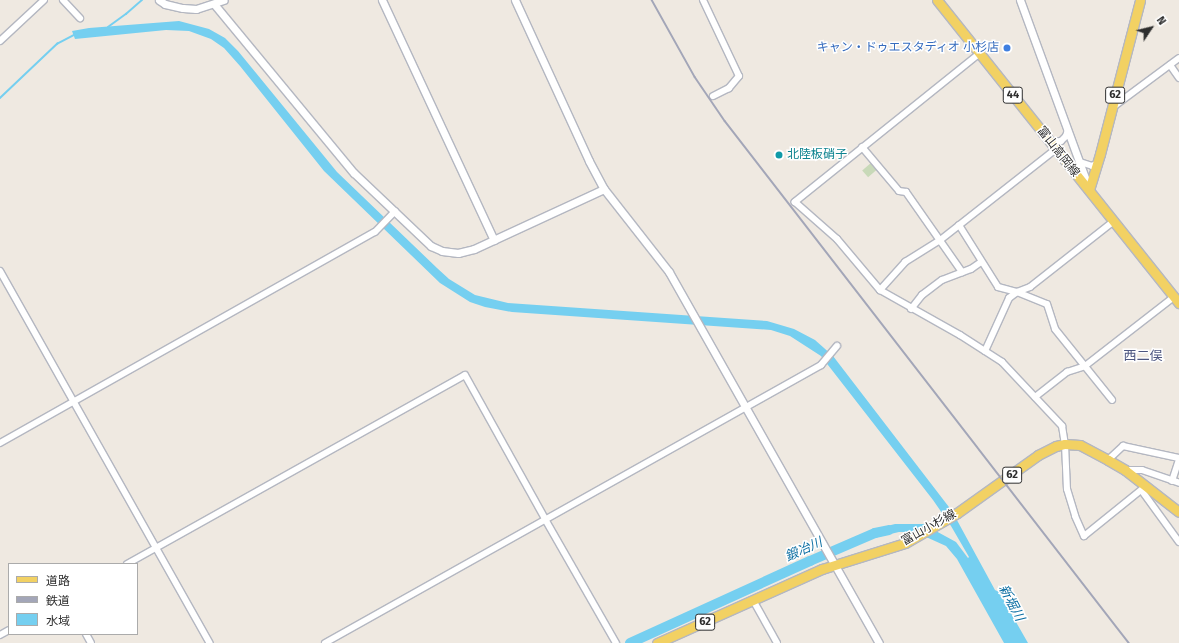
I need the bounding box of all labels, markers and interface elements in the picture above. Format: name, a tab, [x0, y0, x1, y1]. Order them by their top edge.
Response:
north arrow	[1131, 8, 1171, 48]
text: N	[1154, 14, 1169, 28]
place label: キャン・ドゥエスタディオ 小杉店	[816, 41, 999, 55]
marker: キャン・ドゥエスタディオ 小杉店	[1002, 43, 1012, 53]
road number: 44	[1002, 86, 1024, 104]
road number: 62	[1105, 86, 1125, 104]
street label: 富山高岡線	[1034, 124, 1082, 180]
place label: 北陸板硝子	[787, 148, 847, 162]
marker: 北陸板硝子	[774, 150, 784, 160]
district label: 西二俣	[1124, 348, 1162, 364]
road number: 62	[1002, 466, 1022, 484]
street label: 富山小杉線	[899, 507, 959, 549]
water label: 鍛冶川	[783, 535, 825, 565]
legend	[8, 563, 138, 635]
text: 道路	[46, 574, 70, 588]
water label: 新堀川	[995, 582, 1027, 624]
text: 鉄道	[46, 594, 70, 608]
road number: 62	[695, 613, 715, 631]
text: 水域	[46, 614, 70, 628]

